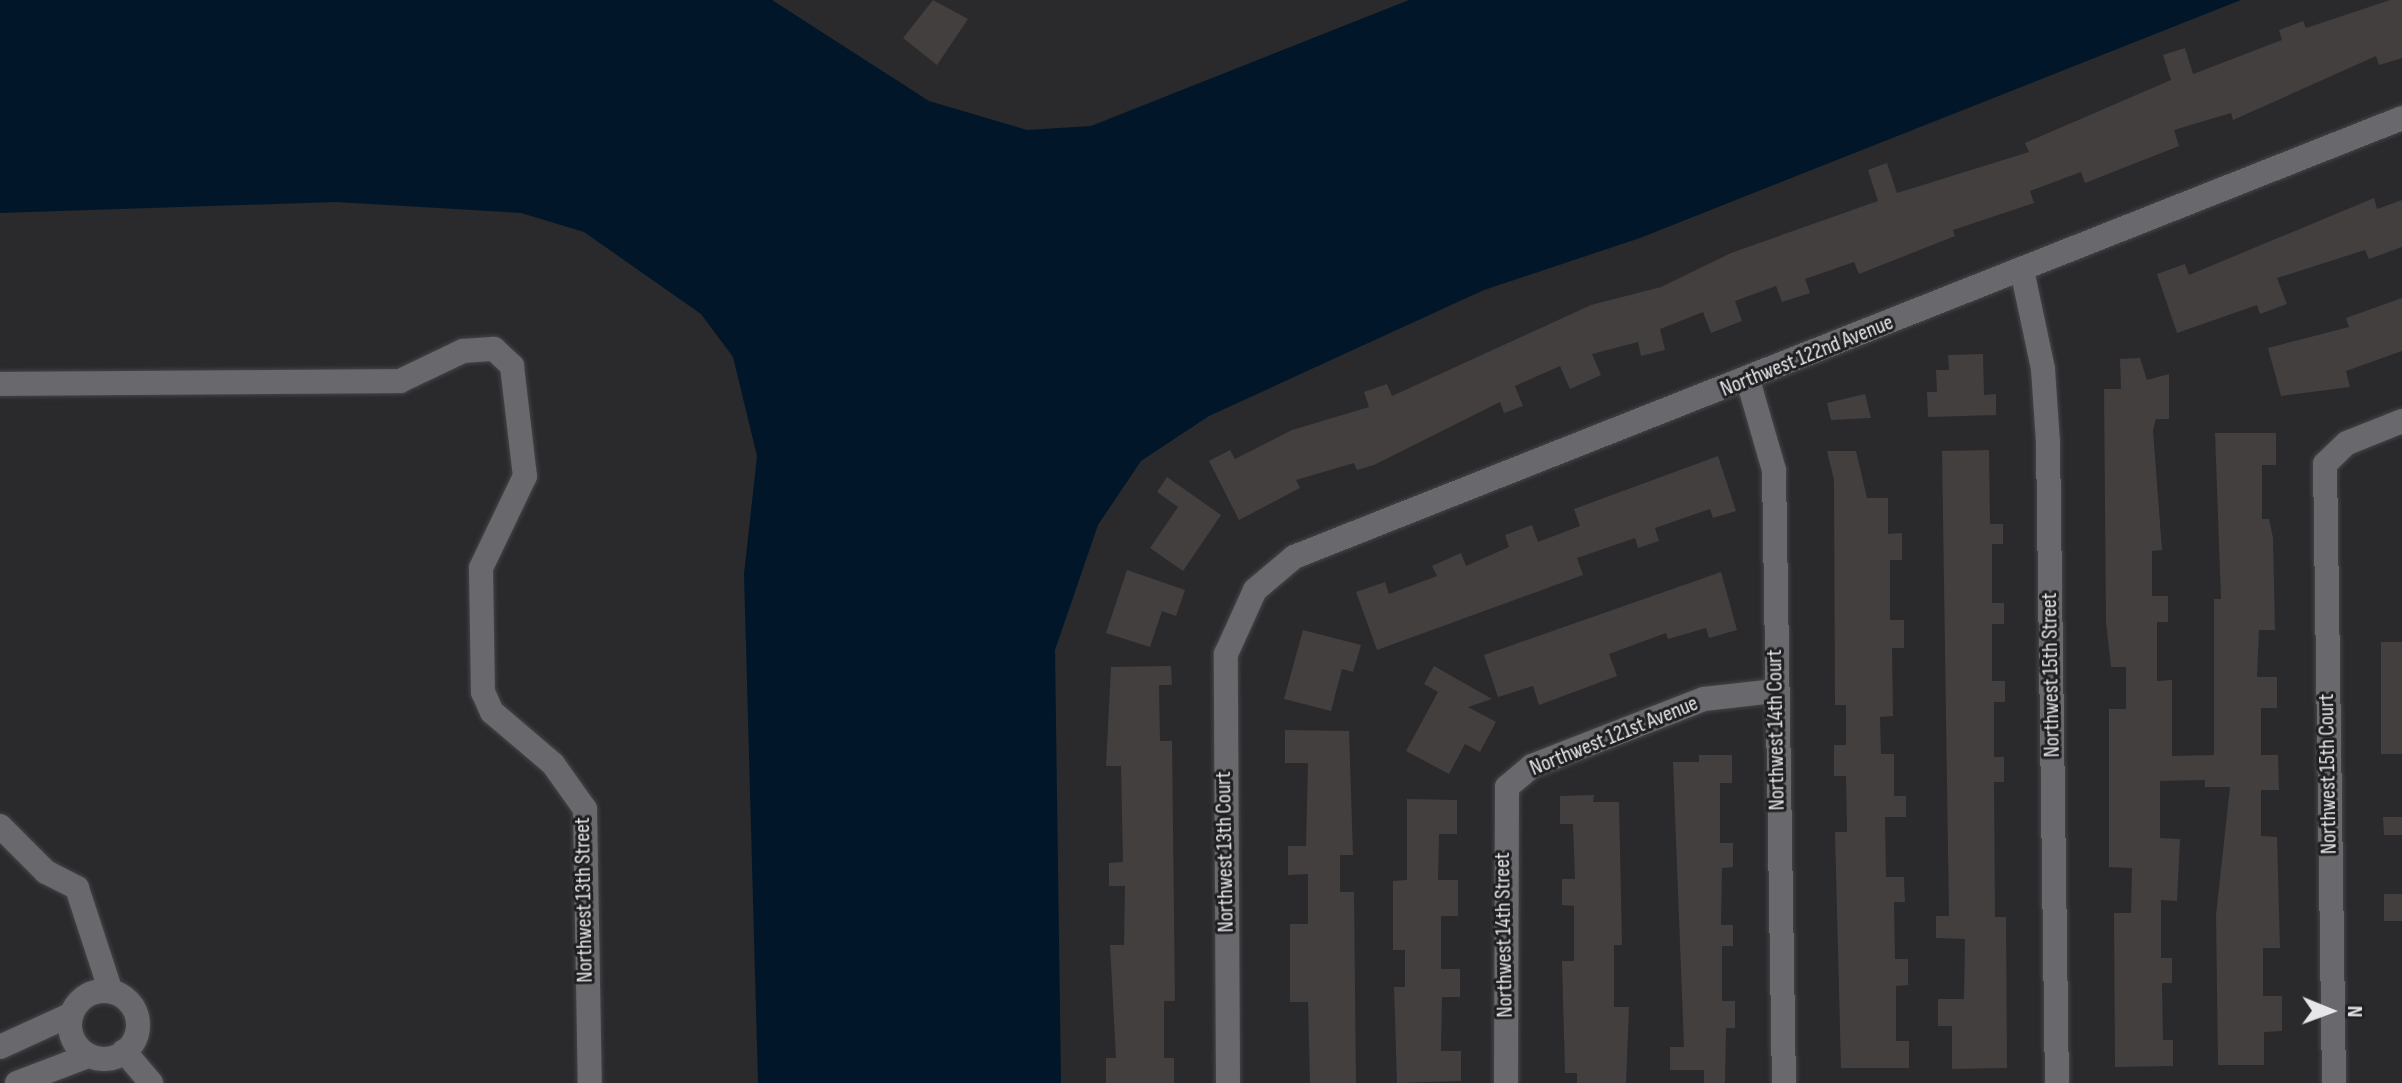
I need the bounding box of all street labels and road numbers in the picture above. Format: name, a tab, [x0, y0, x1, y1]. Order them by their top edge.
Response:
street label: Northwest 122nd Avenue	[1717, 309, 1897, 403]
street label: Northwest 15th Street	[2036, 592, 2066, 758]
street label: Northwest 14th Court	[1761, 649, 1791, 811]
street label: Northwest 121st Avenue	[1526, 690, 1702, 782]
street label: Northwest 15th Court	[2313, 694, 2343, 854]
street label: Northwest 13th Court	[1210, 771, 1240, 933]
street label: Northwest 13th Street	[569, 817, 599, 983]
street label: Northwest 14th Street	[1489, 852, 1519, 1018]

